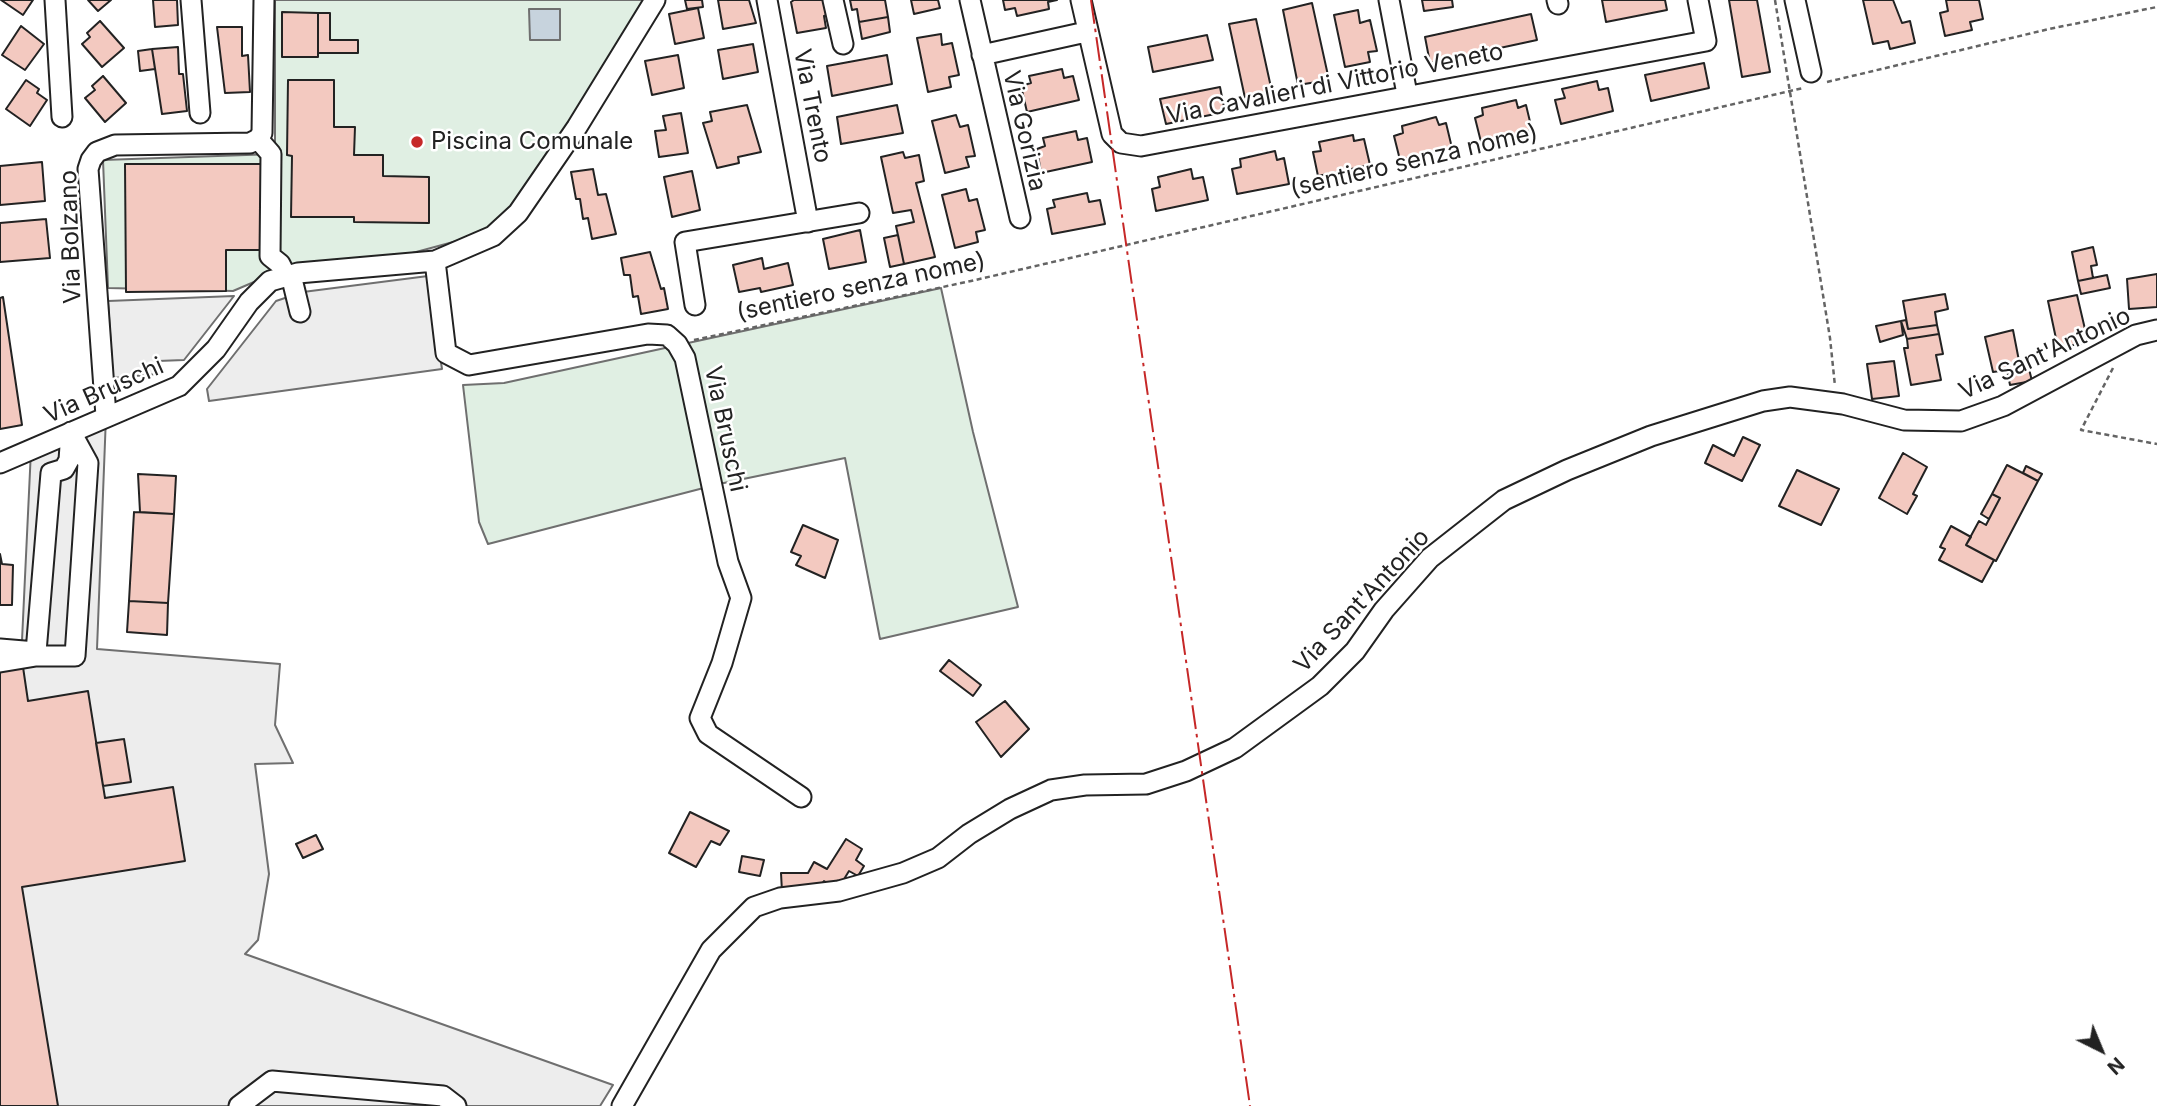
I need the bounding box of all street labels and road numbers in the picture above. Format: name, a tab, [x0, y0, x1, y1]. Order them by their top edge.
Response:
street label: Via Cavalieri di Vittorio Veneto	[1164, 37, 1506, 131]
street label: Via Trento	[787, 47, 837, 165]
street label: Via Gorizia	[996, 68, 1052, 194]
street label: (sentiero senza nome)	[1287, 118, 1541, 204]
street label: Via Bolzano	[54, 170, 88, 304]
street label: (sentiero senza nome)	[734, 247, 988, 327]
street label: Via Sant'Antonio	[1955, 302, 2135, 406]
street label: Via Bruschi	[40, 352, 168, 430]
street label: Via Bruschi	[698, 363, 752, 495]
street label: Via Sant'Antonio	[1288, 523, 1436, 679]

